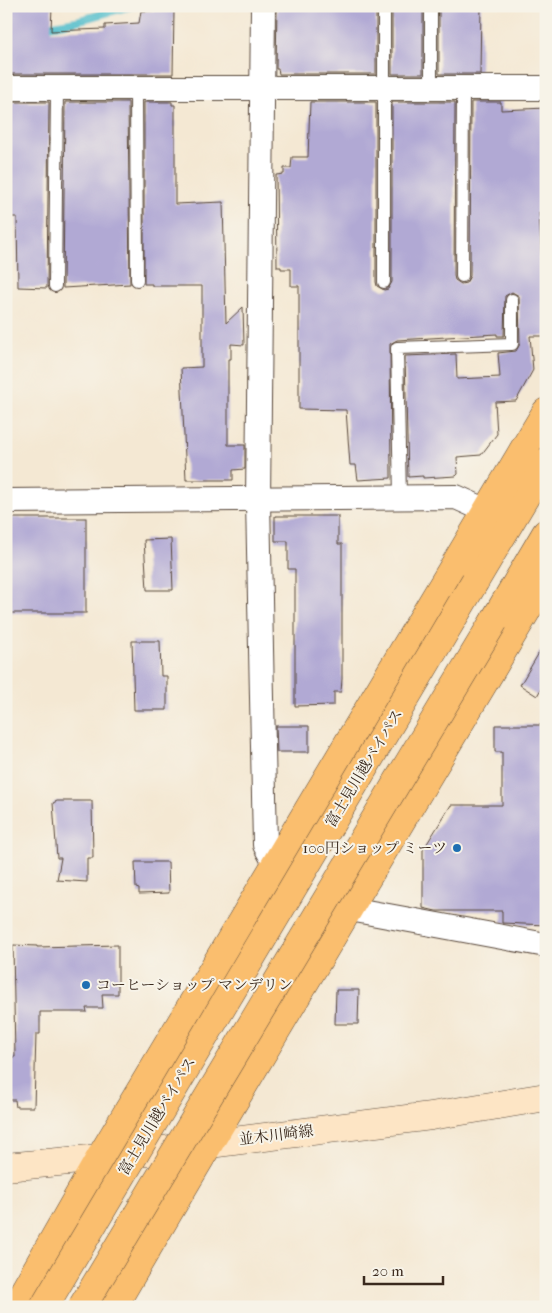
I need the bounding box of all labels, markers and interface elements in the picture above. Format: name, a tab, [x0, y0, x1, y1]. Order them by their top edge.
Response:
street label: 富士見川越バイパス	[322, 706, 406, 830]
place label: 100円ショップ ミーツ	[303, 839, 447, 857]
marker: 100円ショップ ミーツ	[451, 842, 463, 854]
place label: コーヒーショップ マンデリン	[96, 976, 293, 994]
marker: コーヒーショップ マンデリン	[80, 979, 92, 991]
street label: 富士見川越バイパス	[115, 1054, 199, 1178]
street label: 並木川崎線	[238, 1121, 314, 1149]
scale bar	[364, 1253, 443, 1285]
text: 20 m	[372, 1262, 404, 1280]

